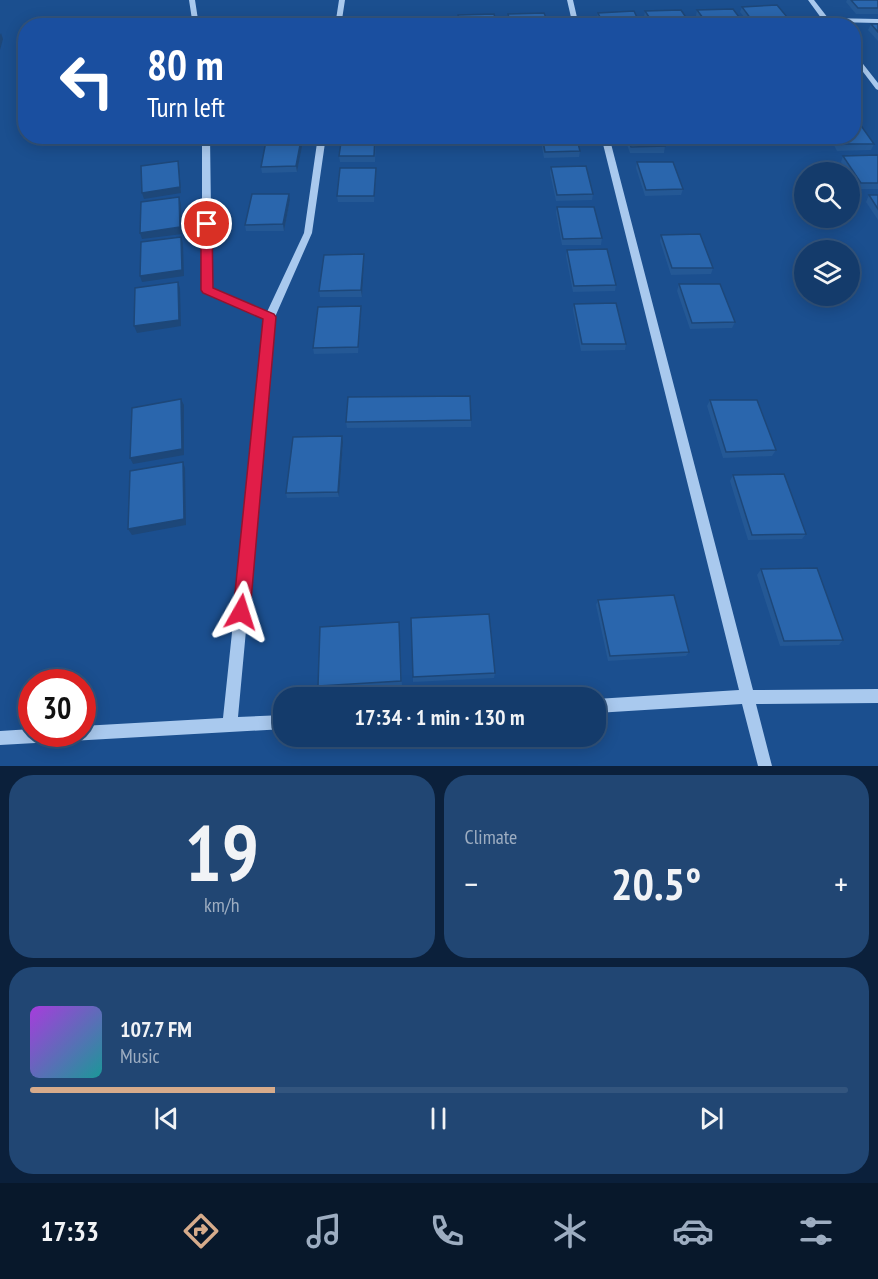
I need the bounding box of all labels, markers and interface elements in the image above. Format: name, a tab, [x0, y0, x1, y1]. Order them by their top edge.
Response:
text: 80 m	[147, 37, 224, 92]
icon: left	[48, 42, 126, 120]
text: Turn left	[147, 90, 225, 124]
map controls	[794, 162, 860, 306]
button: search	[794, 162, 860, 228]
pin	[181, 198, 232, 249]
icon: arrive	[190, 207, 223, 240]
button: layers	[794, 240, 860, 306]
position arrow	[209, 580, 273, 644]
speed limit sign: 30	[18, 669, 96, 747]
text: 17:34 · 1 min · 130 m	[354, 703, 525, 731]
text: 19	[184, 802, 259, 903]
text: Climate	[465, 824, 517, 850]
text: 20.5°	[611, 854, 701, 912]
text: −	[465, 862, 478, 905]
text: +	[834, 862, 848, 905]
text: km/h	[204, 892, 239, 918]
text: 107.7 FM	[120, 1015, 192, 1043]
text: Music	[120, 1043, 160, 1069]
icon: previous	[150, 1102, 183, 1135]
icon: pause	[422, 1102, 455, 1135]
icon: next	[695, 1102, 728, 1135]
icon: directions	[180, 1210, 222, 1252]
icon: music	[303, 1210, 345, 1252]
icon: phone	[426, 1210, 468, 1252]
icon: climate	[549, 1210, 591, 1252]
icon: car	[672, 1210, 714, 1252]
icon: filters	[795, 1210, 837, 1252]
text: 17:33	[41, 1214, 99, 1248]

